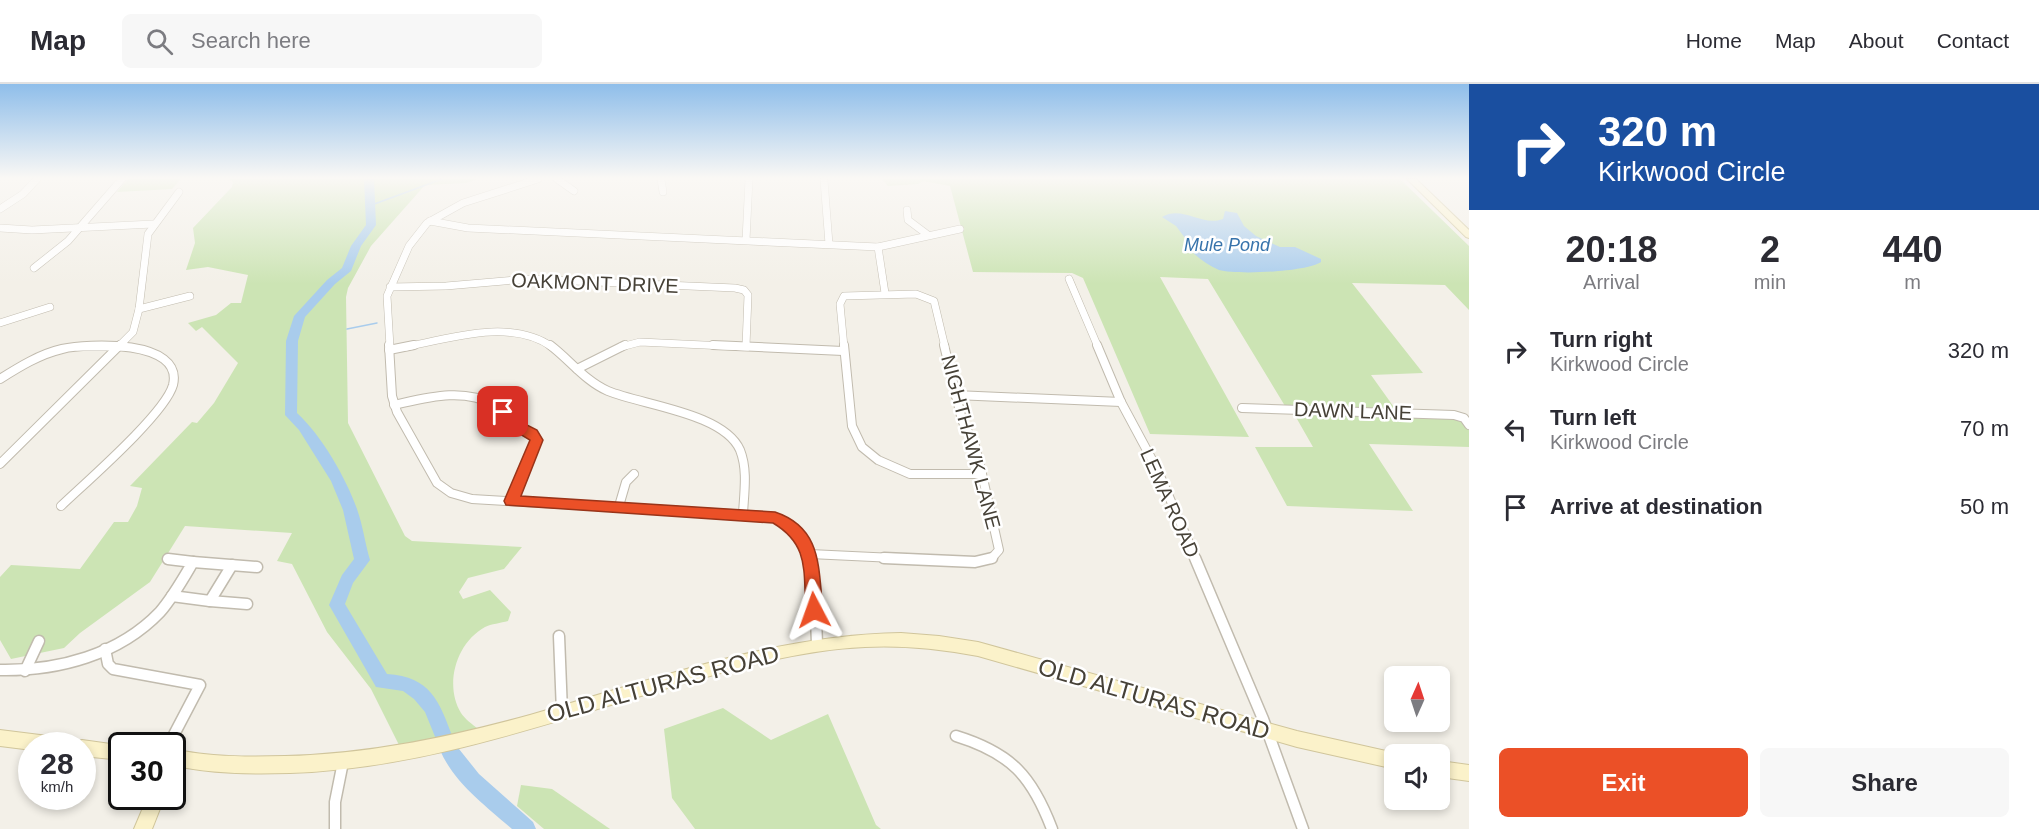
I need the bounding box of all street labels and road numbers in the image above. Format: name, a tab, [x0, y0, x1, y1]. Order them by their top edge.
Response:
street label: OAKMONT DRIVE	[511, 269, 679, 297]
street label: NIGHTHAWK LANE	[937, 353, 1005, 531]
street label: DAWN LANE	[1294, 398, 1412, 424]
street label: LEMA ROAD	[1136, 445, 1204, 561]
street label: OLD ALTURAS ROAD	[544, 639, 782, 728]
street label: OLD ALTURAS ROAD	[1035, 653, 1273, 745]

